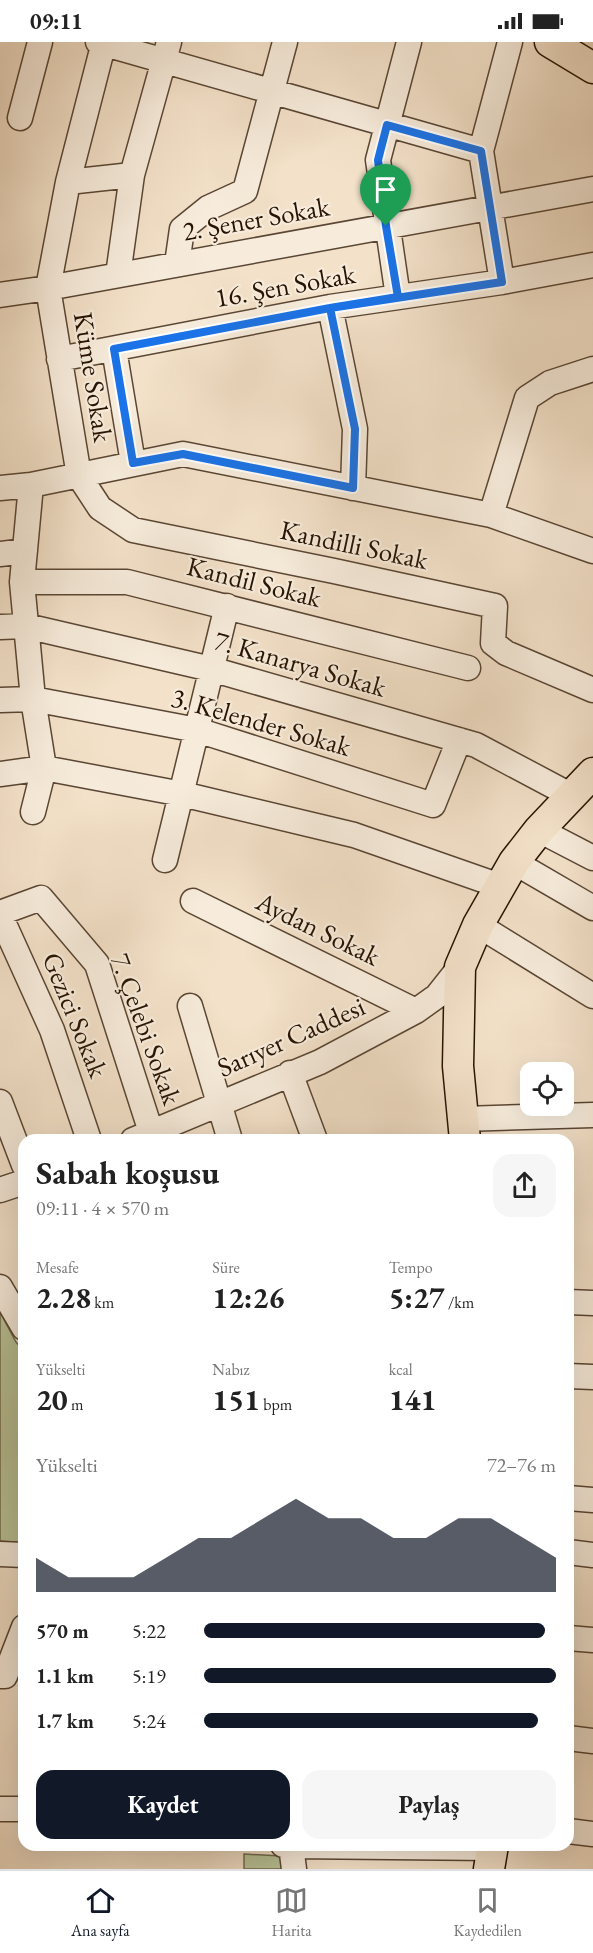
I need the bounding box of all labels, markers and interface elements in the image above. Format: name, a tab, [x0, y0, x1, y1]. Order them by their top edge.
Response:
text: 09:11	[30, 7, 83, 36]
pin	[360, 164, 411, 226]
icon: arrive	[369, 173, 402, 206]
street label: 2. Şener Sokak	[180, 188, 332, 249]
street label: 16. Şen Sokak	[212, 256, 358, 315]
street label: Küme Sokak	[66, 309, 121, 445]
street label: Kandilli Sokak	[277, 512, 432, 577]
street label: Kandil Sokak	[183, 548, 325, 615]
street label: 7. Kanarya Sokak	[210, 622, 390, 705]
street label: 3. Kelender Sokak	[167, 679, 355, 764]
street label: Aydan Sokak	[250, 883, 386, 974]
street label: Gezici Sokak	[35, 947, 116, 1083]
street label: 7. Çelebi Sokak	[103, 948, 190, 1110]
street label: Sarıyer Caddesi	[211, 988, 371, 1085]
map controls	[520, 1062, 574, 1116]
button: locate	[520, 1062, 574, 1116]
text: Sabah koşusu	[36, 1151, 219, 1194]
button: share	[493, 1154, 556, 1217]
text: 09:11 · 4 × 570 m	[36, 1195, 169, 1221]
text: Mesafe	[36, 1257, 79, 1278]
text: Süre	[212, 1257, 240, 1278]
text: Tempo	[389, 1257, 433, 1278]
text: 2.28	[36, 1278, 91, 1317]
text: 12:26	[212, 1278, 284, 1317]
text: 5:27	[389, 1278, 445, 1317]
text: km	[91, 1292, 114, 1313]
text: /km	[445, 1292, 474, 1313]
text: Yükselti	[36, 1359, 85, 1380]
text: Nabız	[212, 1359, 250, 1380]
text: kcal	[389, 1359, 413, 1380]
text: 20	[36, 1380, 68, 1419]
text: 151	[212, 1380, 260, 1419]
text: 141	[389, 1380, 436, 1419]
text: m	[68, 1394, 83, 1415]
text: bpm	[260, 1394, 292, 1415]
text: Yükselti	[36, 1452, 98, 1478]
text: 72–76 m	[487, 1452, 556, 1478]
text: 570 m	[36, 1618, 89, 1644]
text: 5:22	[132, 1618, 166, 1644]
text: 1.1 km	[36, 1663, 94, 1689]
text: 5:19	[132, 1663, 166, 1689]
text: 1.7 km	[36, 1708, 94, 1734]
text: 5:24	[132, 1708, 166, 1734]
button: Kaydet	[36, 1770, 290, 1839]
button: Paylaş	[302, 1770, 556, 1839]
tab: Ana sayfa	[71, 1884, 130, 1941]
tab: Harita	[272, 1884, 312, 1941]
tab: Kaydedilen	[454, 1884, 522, 1941]

